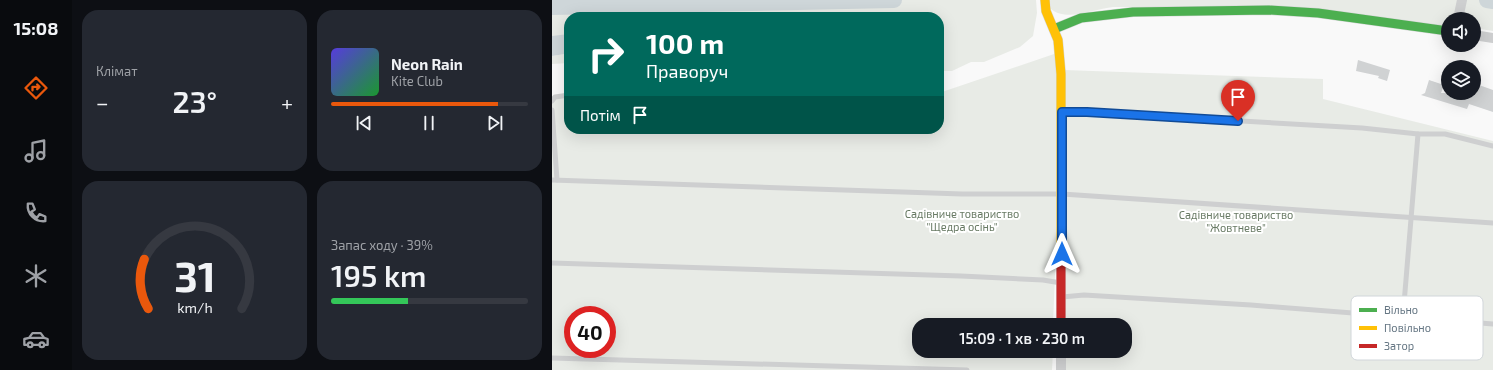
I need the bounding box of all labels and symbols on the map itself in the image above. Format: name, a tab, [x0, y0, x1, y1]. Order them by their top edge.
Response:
pin	[1221, 80, 1255, 121]
park label: Садівниче товариство "Щедра осінь"	[905, 207, 1019, 233]
park label: Садівниче товариство "Жовтневе"	[1179, 208, 1293, 234]
position arrow	[1041, 233, 1083, 275]
legend	[1351, 296, 1483, 360]
text: Вільно	[1384, 303, 1418, 316]
speed limit sign: 40	[564, 306, 616, 358]
text: Повільно	[1384, 321, 1431, 334]
text: Затор	[1384, 339, 1414, 352]

